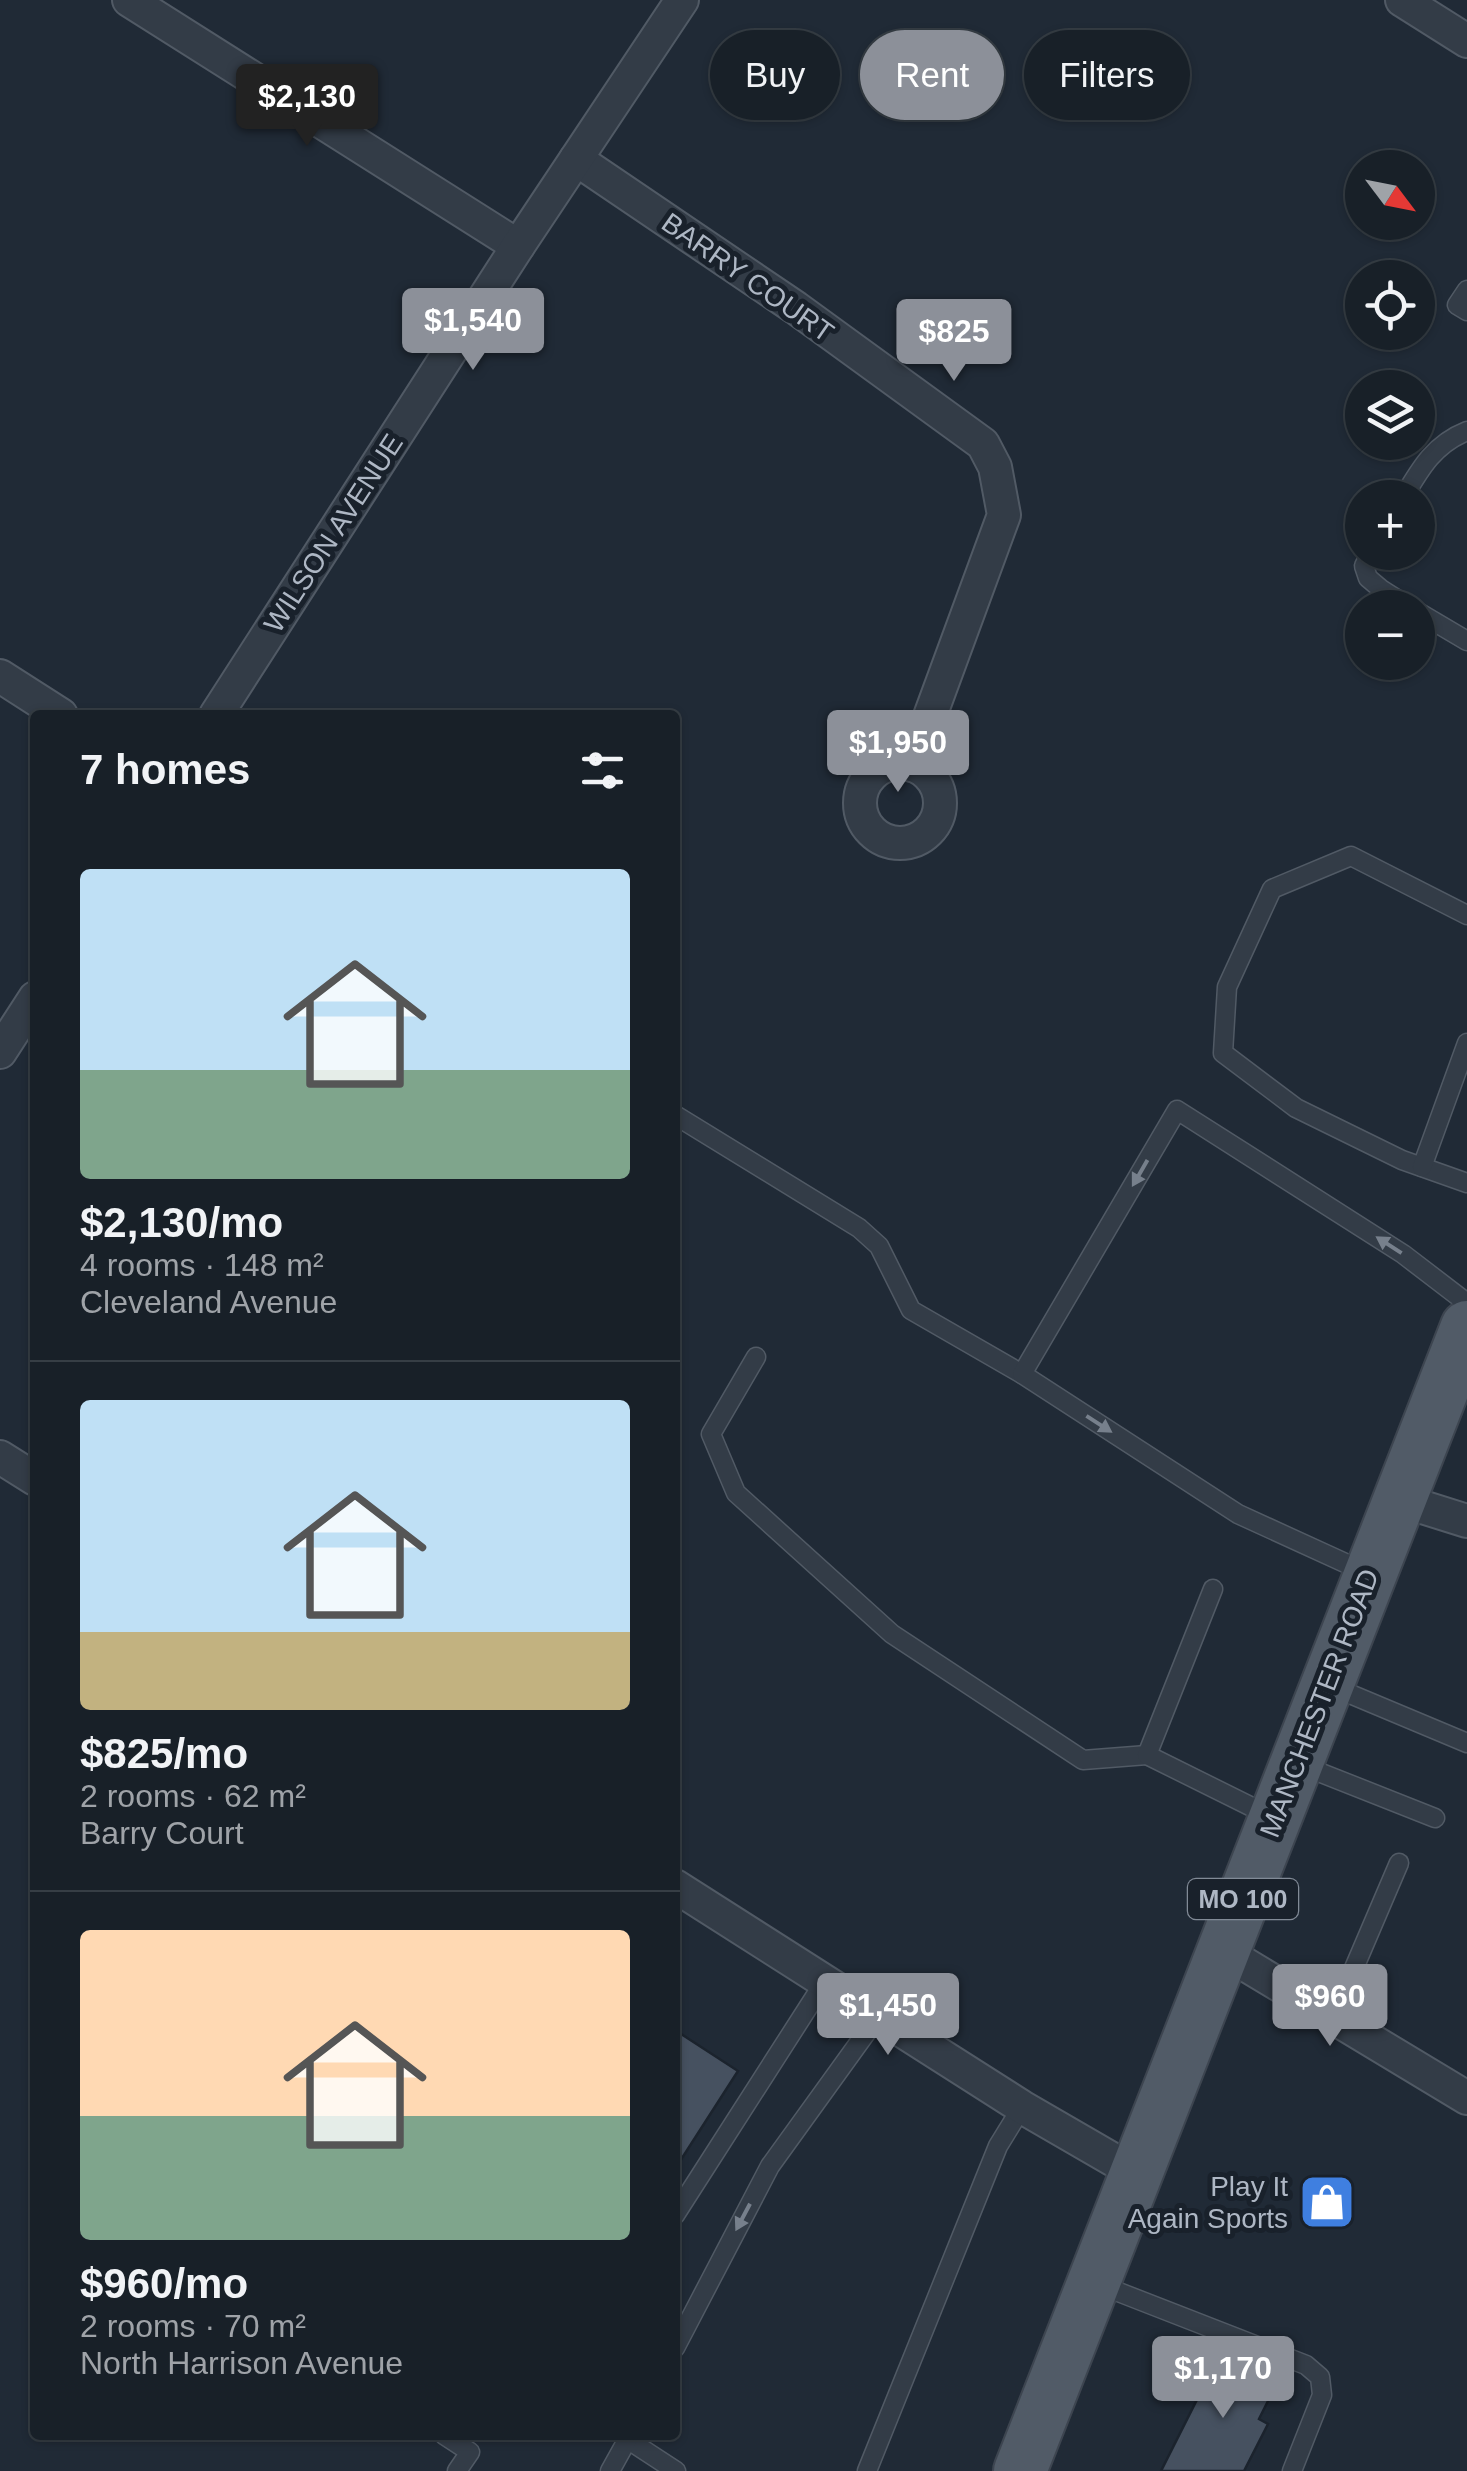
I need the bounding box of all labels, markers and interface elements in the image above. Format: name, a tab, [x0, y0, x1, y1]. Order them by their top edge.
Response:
chip: Buy	[710, 30, 840, 120]
chip: Rent	[860, 30, 1004, 120]
chip: Filters	[1024, 30, 1190, 120]
pin: $2,130	[226, 64, 388, 149]
text: $2,130	[258, 78, 356, 114]
north arrow	[1345, 150, 1435, 240]
map controls	[1345, 150, 1435, 680]
street label: BARRY COURT	[656, 207, 839, 348]
button: locate	[1345, 260, 1435, 350]
pin: $1,540	[392, 288, 554, 373]
pin: $825	[895, 299, 1013, 384]
text: $1,540	[424, 302, 522, 338]
text: $825	[918, 313, 990, 349]
button: layers	[1345, 370, 1435, 460]
street label: WILSON AVENUE	[258, 428, 409, 638]
button: +	[1345, 480, 1435, 570]
button: −	[1345, 590, 1435, 680]
pin: $1,950	[817, 710, 979, 795]
text: $1,950	[849, 724, 947, 760]
icon: filters	[575, 743, 630, 798]
text: 7 homes	[80, 746, 250, 793]
icon: home	[265, 934, 445, 1114]
one-way arrow	[1132, 1159, 1149, 1187]
text: $2,130/mo	[80, 1199, 283, 1246]
one-way arrow	[1375, 1236, 1403, 1255]
text: 4 rooms · 148 m²	[80, 1247, 324, 1283]
text: Cleveland Avenue	[80, 1284, 337, 1320]
one-way arrow	[1086, 1414, 1113, 1433]
icon: home	[265, 1465, 445, 1645]
street label: MANCHESTER ROAD	[1254, 1565, 1385, 1842]
text: $825/mo	[80, 1730, 248, 1777]
text: 2 rooms · 62 m²	[80, 1778, 306, 1814]
text: Barry Court	[80, 1815, 244, 1851]
road number: MO 100	[1188, 1879, 1298, 1919]
pin: $960	[1271, 1964, 1389, 2049]
pin: $1,450	[807, 1973, 969, 2058]
text: $960	[1294, 1978, 1366, 2014]
text: $1,450	[839, 1987, 937, 2023]
icon: home	[265, 1995, 445, 2175]
place label: Play It Again Sports	[1128, 2171, 1288, 2234]
shop icon: Play It Again Sports	[1297, 2172, 1357, 2232]
one-way arrow	[735, 2203, 752, 2232]
text: $960/mo	[80, 2260, 248, 2307]
text: 2 rooms · 70 m²	[80, 2308, 306, 2344]
pin: $1,170	[1142, 2336, 1304, 2421]
text: North Harrison Avenue	[80, 2345, 403, 2381]
text: $1,170	[1174, 2350, 1272, 2386]

